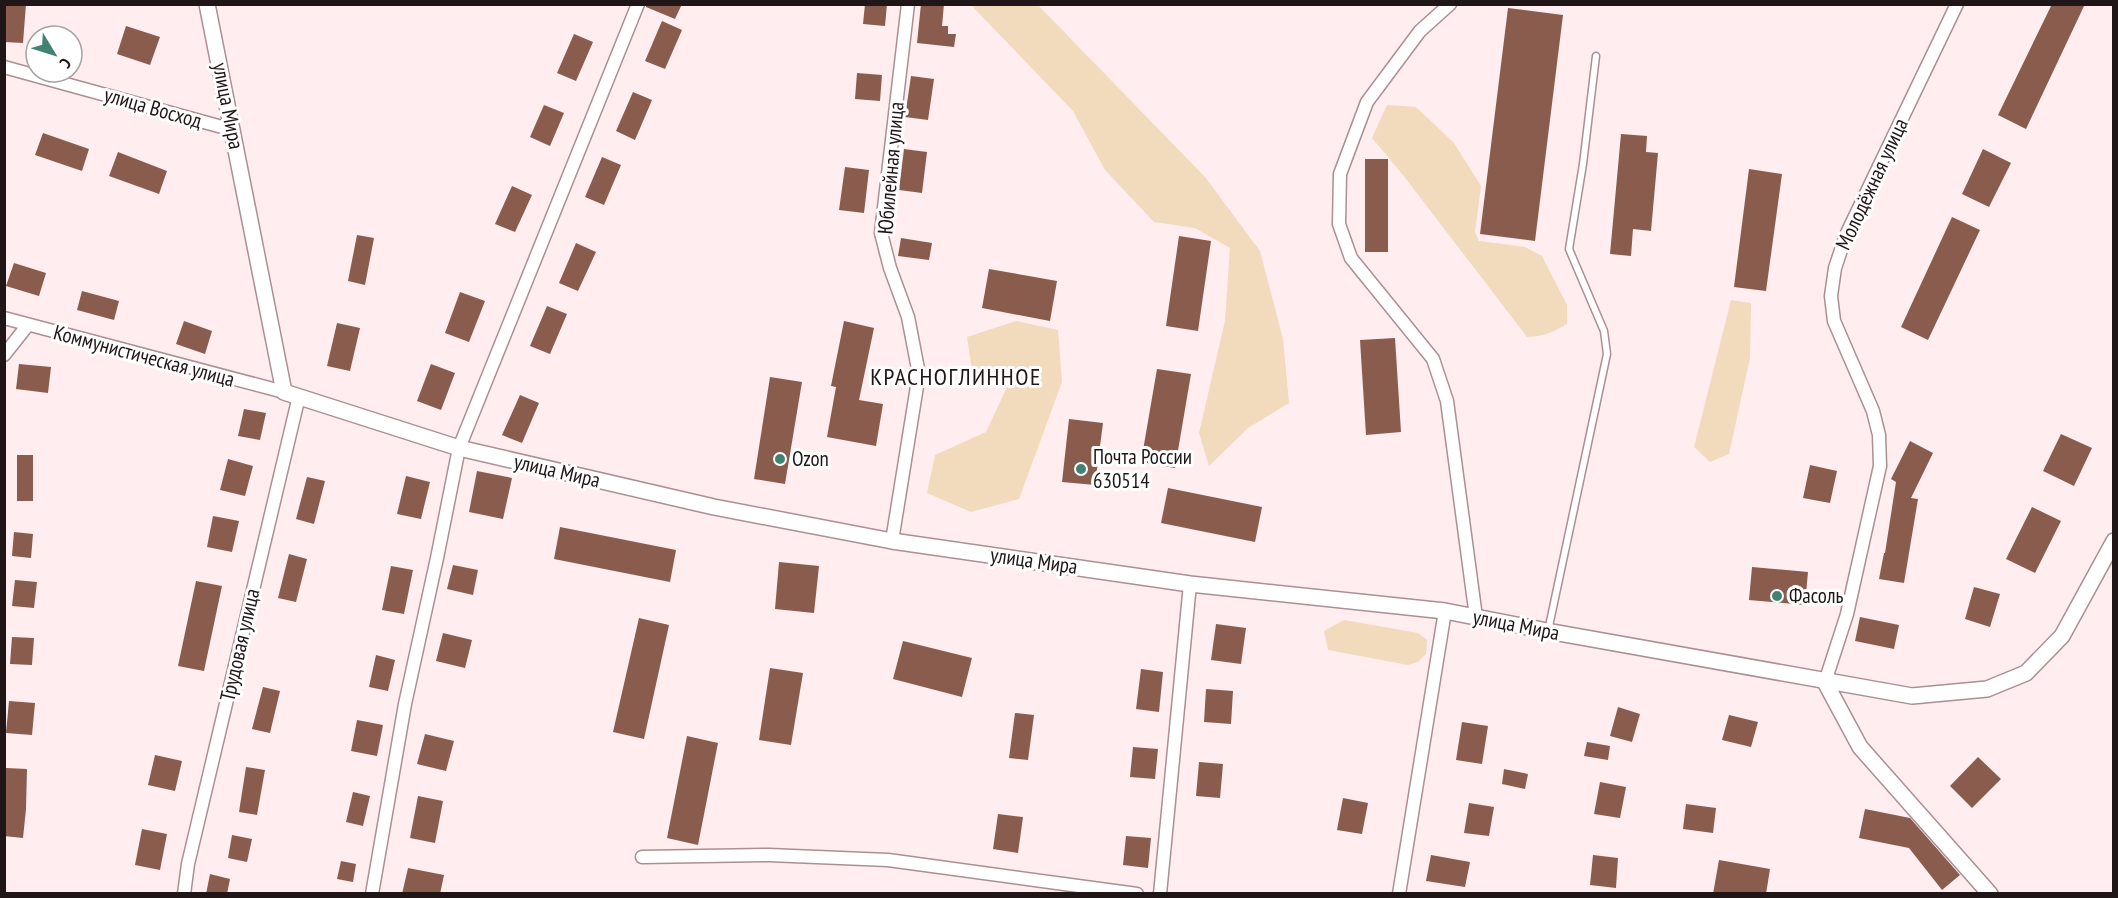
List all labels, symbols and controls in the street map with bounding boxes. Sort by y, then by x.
north arrow [24,24,84,84]
text: С [55,54,76,73]
street label: улица Мира [207,60,250,152]
street label: улица Восход [101,81,205,134]
street label: Юбилейная улица [871,101,910,235]
street label: Молодёжная улица [1829,114,1914,254]
street label: Коммунистическая улица [51,318,238,393]
district label: КРАСНОГЛИННОЕ [870,361,1042,392]
place label: Почта России 630514 [1093,443,1192,494]
place label: Ozon [792,445,829,472]
street label: улица Мира [511,447,603,494]
marker: Ozon [773,452,787,466]
marker: Почта России 630514 [1074,462,1088,476]
street label: улица Мира [989,541,1079,580]
place label: Фасоль [1789,582,1843,609]
street label: Трудовая улица [213,586,266,704]
marker: Фасоль [1770,589,1784,603]
street label: улица Мира [1470,603,1562,646]

